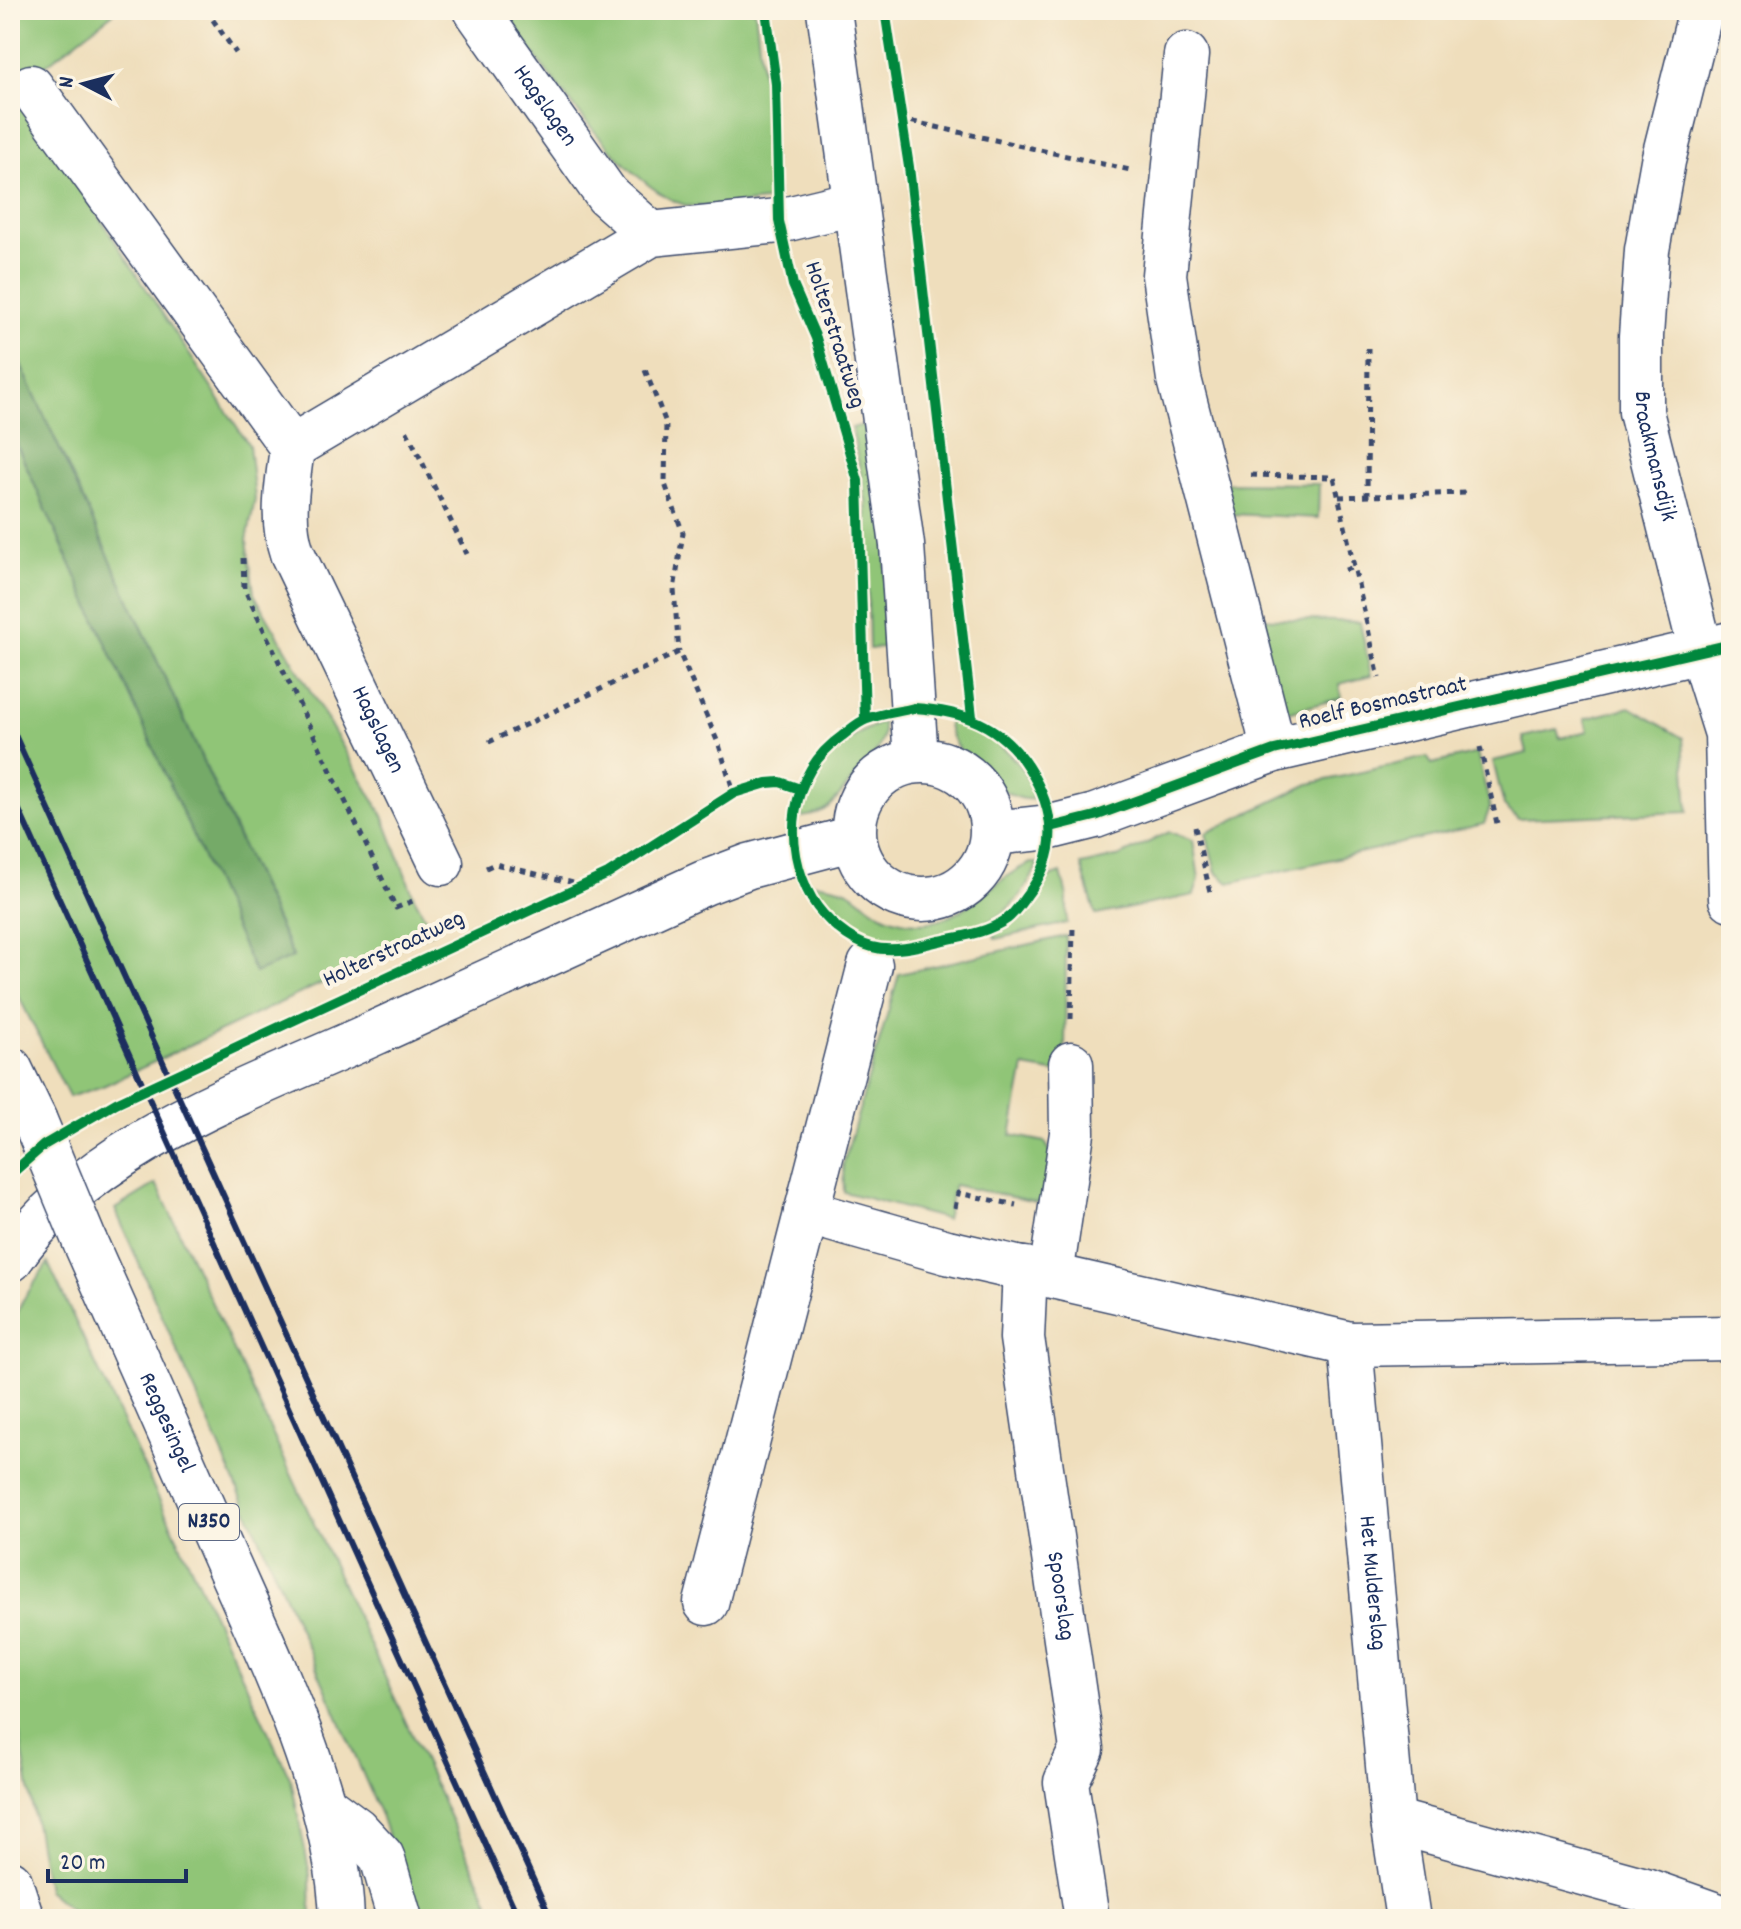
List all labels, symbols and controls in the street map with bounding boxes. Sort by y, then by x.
north arrow [44,44,124,124]
street label: Hagslagen [503,58,585,154]
text: N [52,75,84,89]
street label: Holterstraatweg [794,257,874,413]
street label: Braakmansdijk [1624,391,1685,525]
street label: Roelf Bosmastraat [1296,668,1471,740]
street label: Hagslagen [342,681,413,779]
street label: Holterstraatweg [318,902,470,998]
street label: Reggesingel [128,1367,203,1479]
road number: N350 [179,1504,239,1540]
street label: Het Mulderslag [1349,1514,1395,1652]
street label: Spoorslag [1036,1549,1083,1643]
scale bar [48,1833,186,1883]
text: 20 m [60,1847,106,1881]

